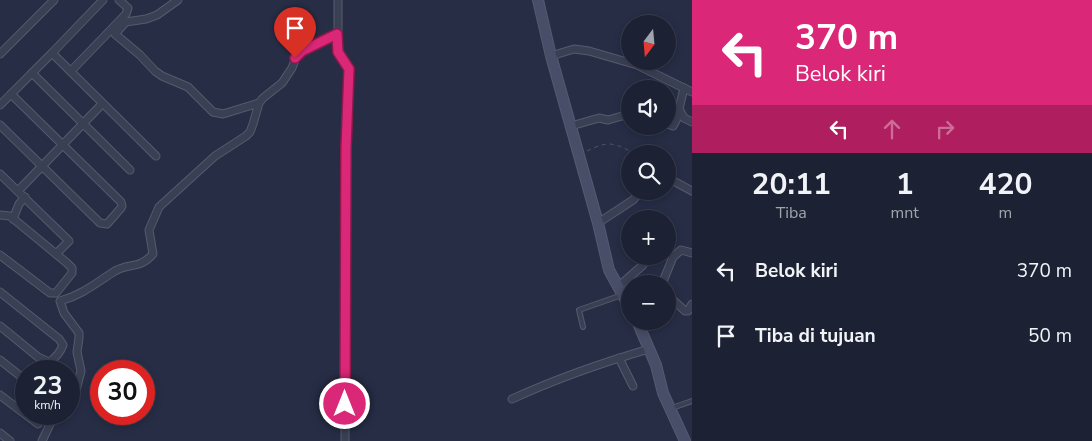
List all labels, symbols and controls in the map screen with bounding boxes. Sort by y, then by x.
pin [274,7,316,58]
icon: arrive [281,14,309,42]
text: 370 m [795,14,898,61]
north arrow [621,15,676,70]
map controls [621,15,676,330]
icon: left [712,20,777,85]
text: Belok kiri [795,59,886,89]
button: sound [621,80,676,135]
icon: left [825,115,853,143]
icon: ahead [878,115,906,143]
icon: right [931,115,959,143]
button: search [621,145,676,200]
text: 20:11 [752,164,831,205]
text: 1 [896,164,914,205]
text: 420 [978,164,1032,205]
text: Tiba [776,202,807,224]
text: mnt [891,202,919,224]
text: m [999,202,1012,224]
button: + [621,210,676,265]
icon: left [712,257,740,285]
text: Belok kiri [755,258,838,284]
text: 370 m [1017,258,1072,284]
button: − [621,275,676,330]
icon: arrive [712,322,740,350]
text: Tiba di tujuan [755,323,876,349]
text: 50 m [1028,323,1072,349]
speed limit sign: 30 [90,360,155,425]
text: 23 [32,369,63,403]
position arrow [318,377,370,429]
text: km/h [34,397,61,413]

